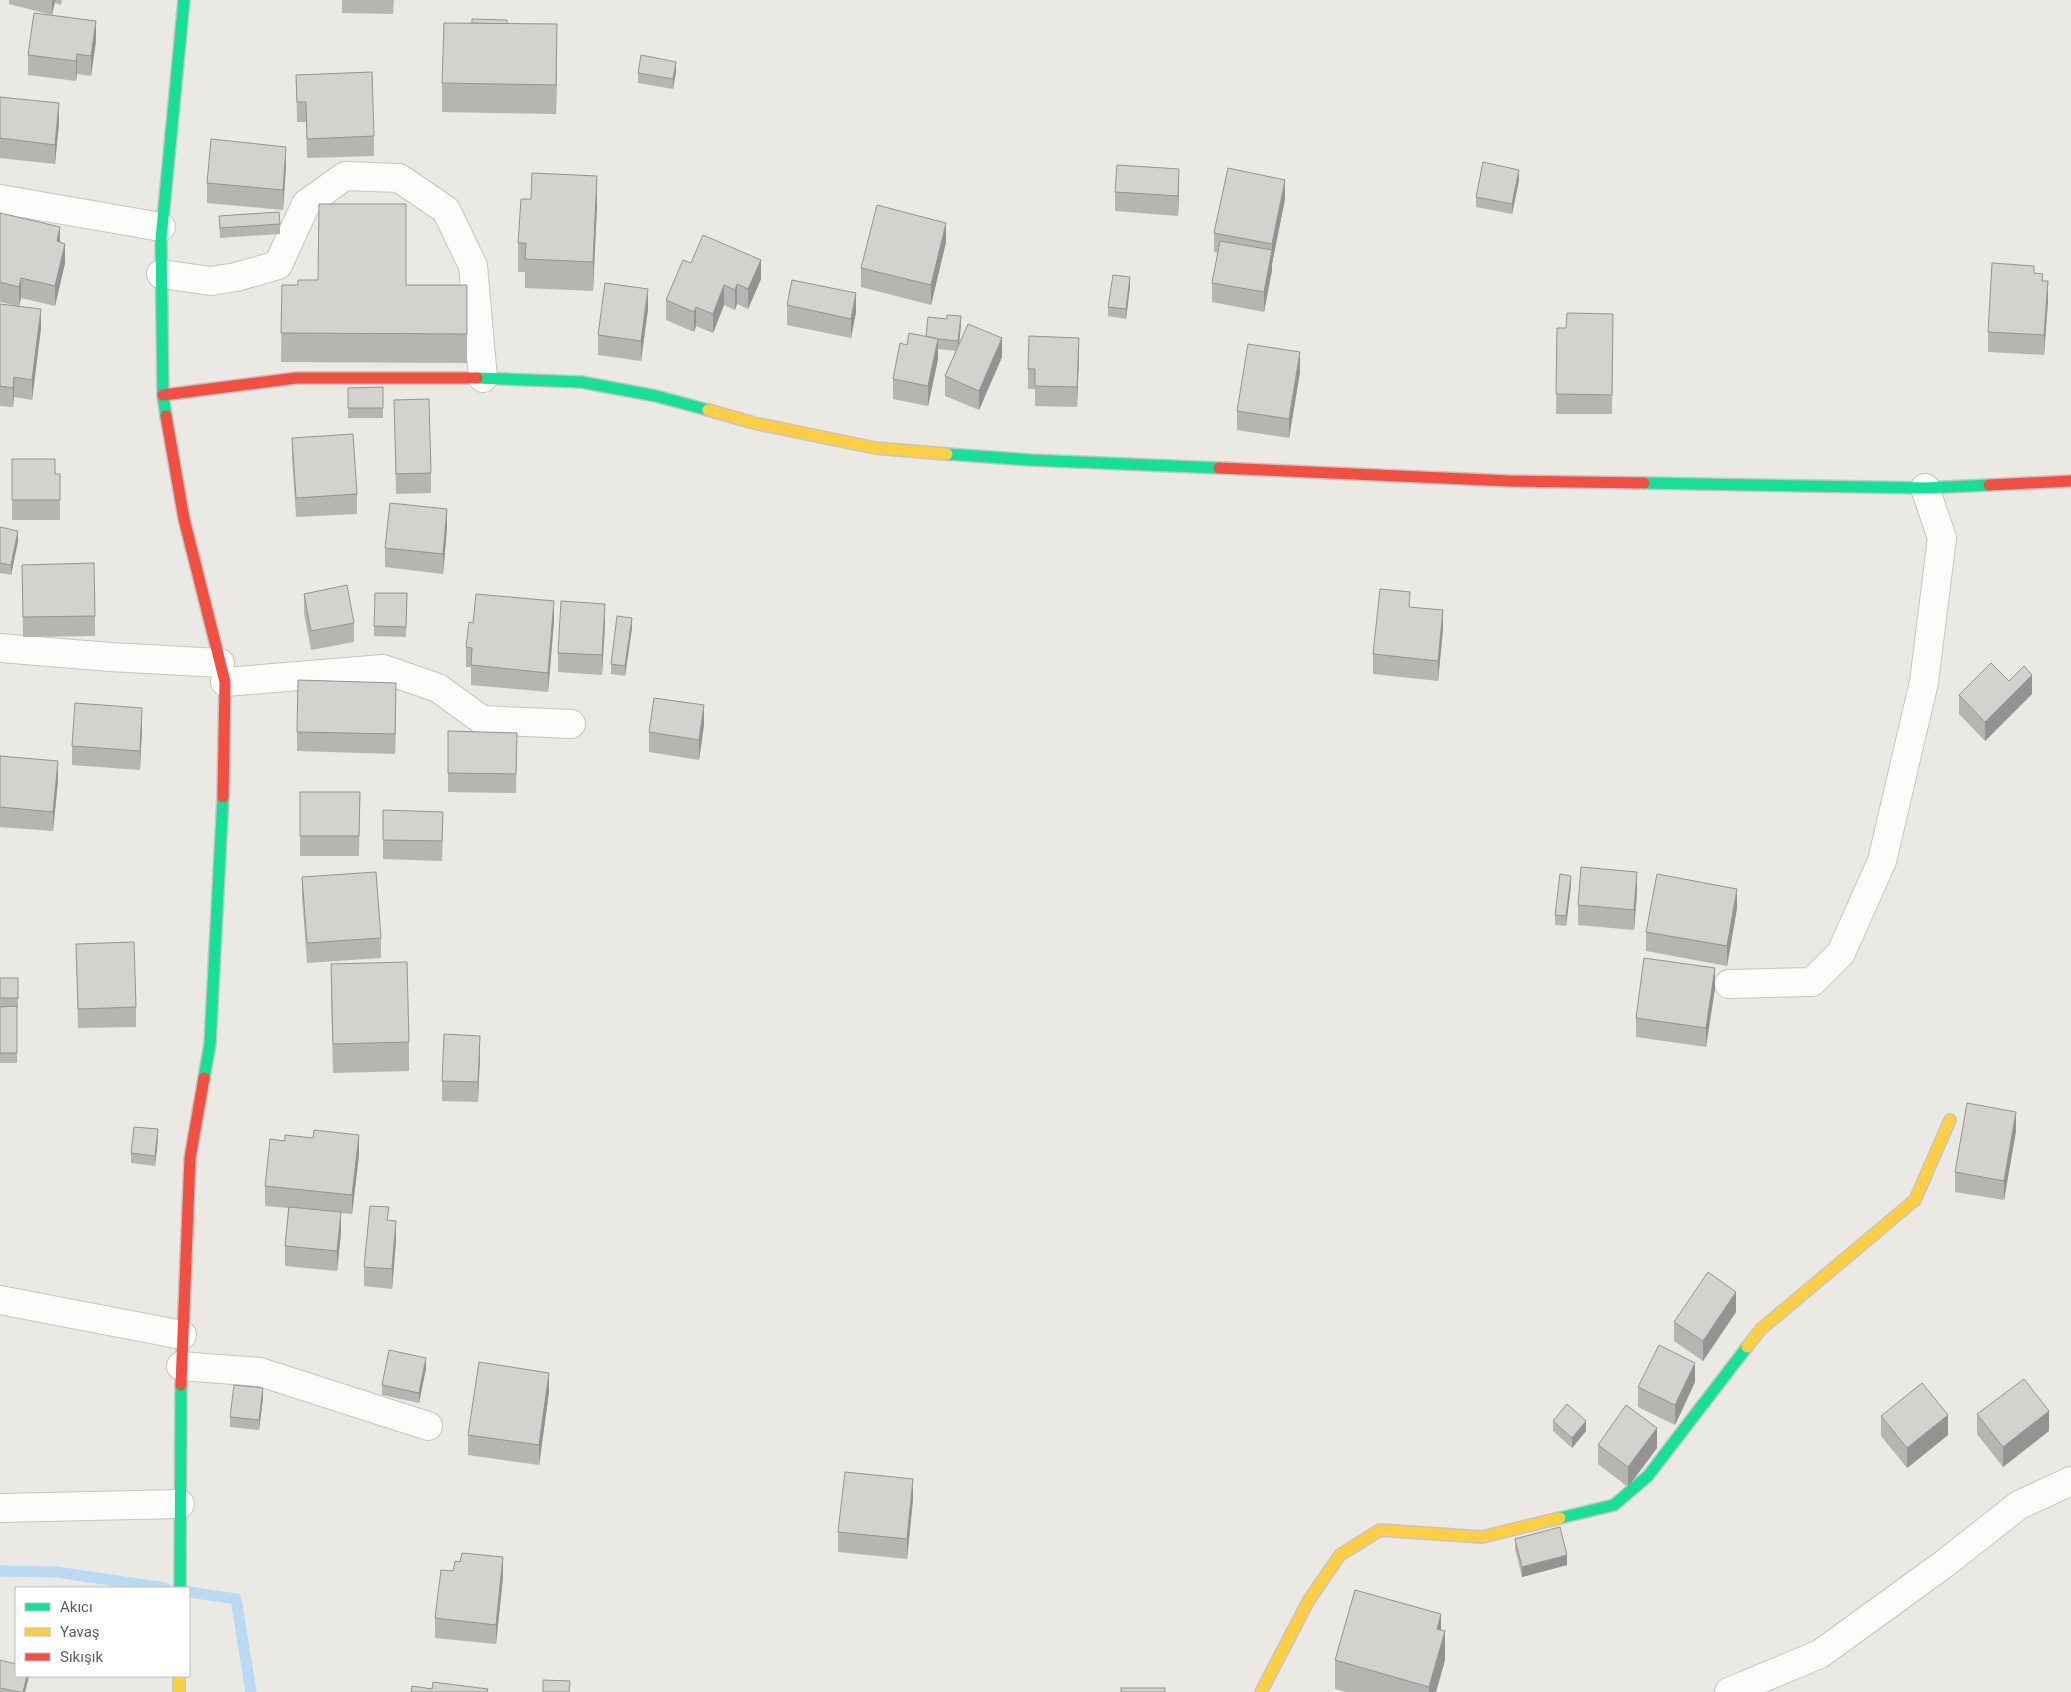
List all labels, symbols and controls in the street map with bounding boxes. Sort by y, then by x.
legend [15,1587,190,1677]
text: Akıcı [60,1598,93,1616]
text: Yavaş [60,1623,100,1641]
text: Sıkışık [60,1648,103,1666]

